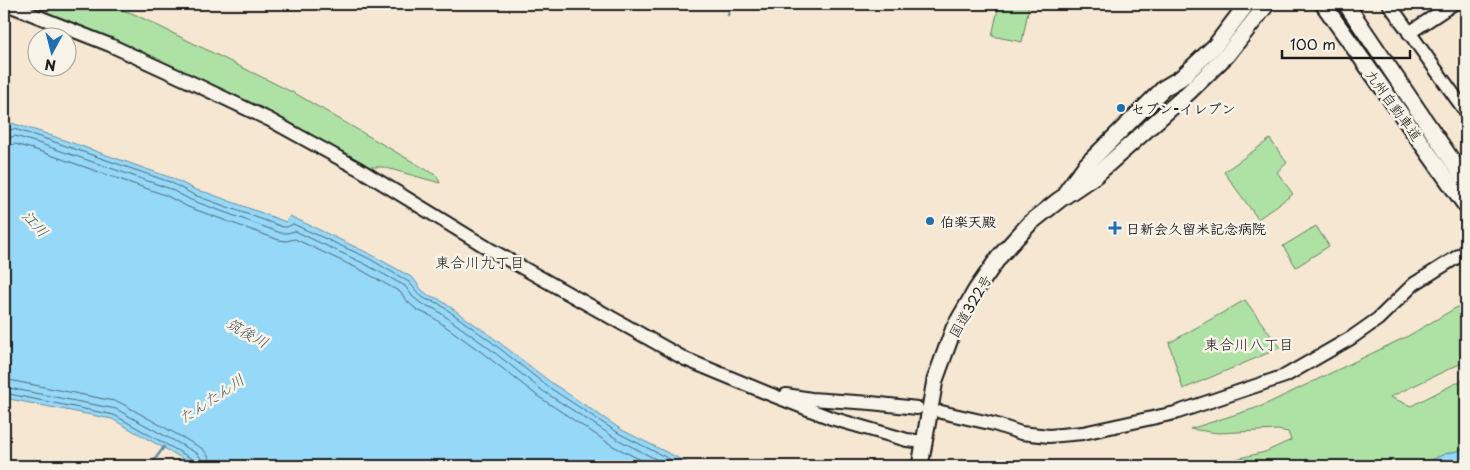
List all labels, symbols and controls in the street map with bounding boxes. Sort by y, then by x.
north arrow [28,28,78,78]
scale bar [1282,28,1410,60]
text: 100 m [1290,32,1336,55]
text: N [44,54,57,76]
street label: 九州自動車道 [1361,65,1427,145]
place label: セブン-イレブン [1131,98,1236,119]
marker: セブン-イレブン [1115,102,1127,114]
water label: 江川 [17,204,55,242]
place label: 伯楽天殿 [940,211,996,232]
marker: 伯楽天殿 [924,215,936,227]
place label: 日新会久留米記念病院 [1126,218,1266,239]
marker: 日新会久留米記念病院 [1108,221,1122,235]
district label: 東合川九丁目 [435,250,525,273]
street label: 国道322号 [943,271,997,341]
water label: 筑後川 [223,311,273,353]
district label: 東合川八丁目 [1204,332,1294,355]
water label: たんたん川 [173,367,249,429]

